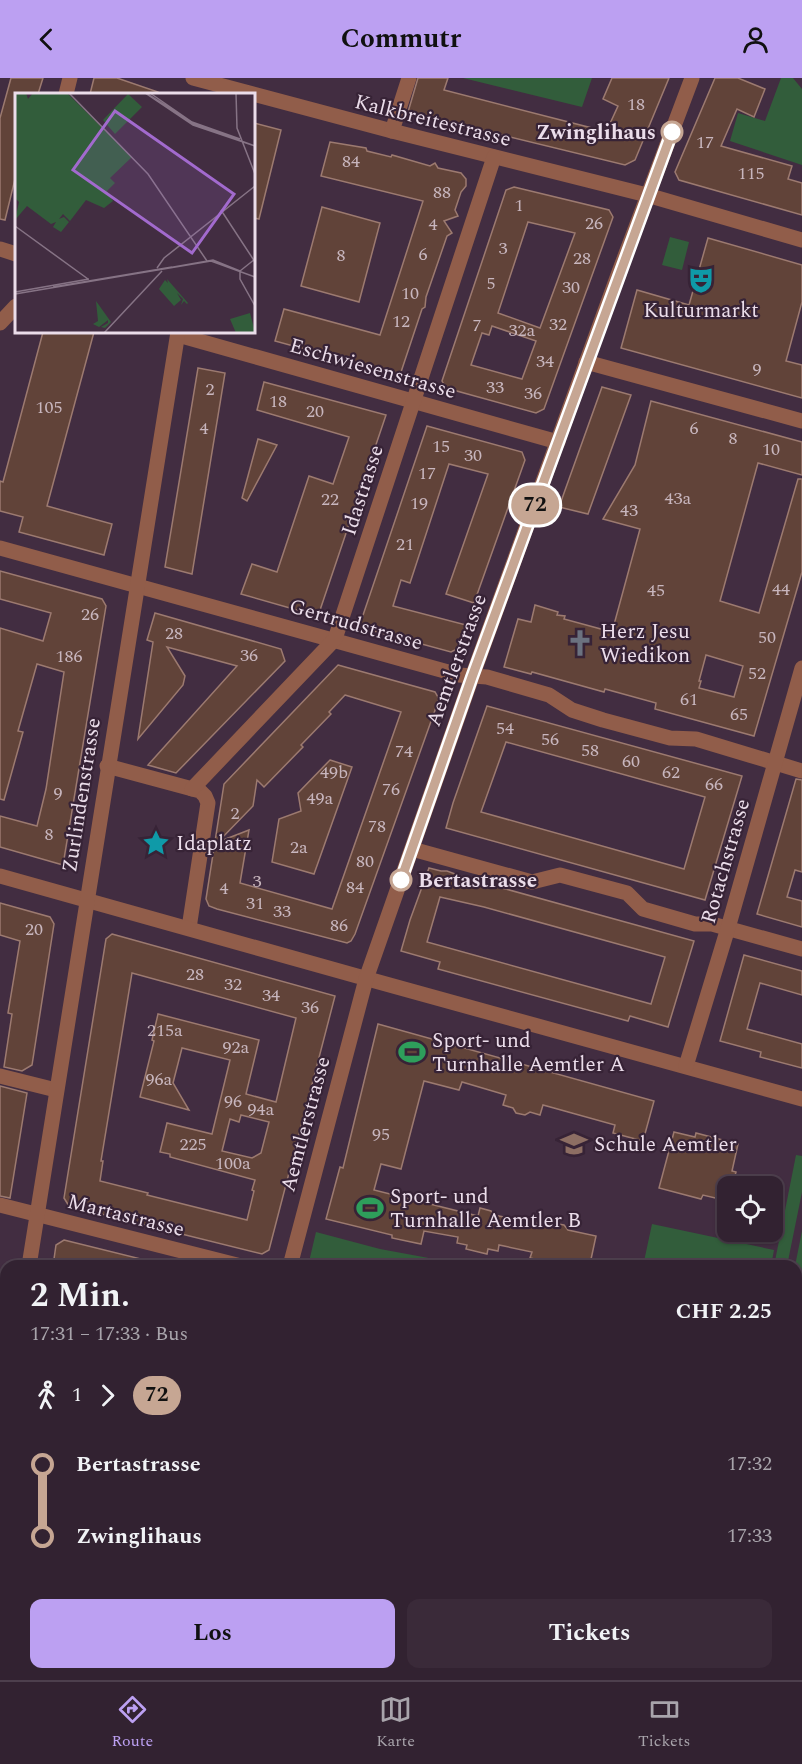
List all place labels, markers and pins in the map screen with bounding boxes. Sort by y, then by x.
place label: Zwinglihaus [536,117,656,149]
marker: Zwinglihaus [661,121,683,143]
theatre icon: Kulturmarkt [686,265,716,295]
place label: Kulturmarkt [643,295,759,327]
place label: Herz Jesu Wiedikon [600,616,690,672]
church icon: Herz Jesu Wiedikon [565,628,595,658]
place icon: Idaplatz [141,828,171,858]
place label: Idaplatz [176,828,252,860]
place label: Bertastrasse [418,865,537,897]
marker: Bertastrasse [390,869,412,891]
place label: Sport- und Turnhalle Aemtler A [432,1025,625,1081]
sports icon: Sport- und Turnhalle Aemtler A [397,1037,427,1067]
school or university icon: Schule Aemtler [559,1129,589,1159]
place label: Schule Aemtler [594,1129,737,1161]
place label: Sport- und Turnhalle Aemtler B [390,1181,581,1237]
sports icon: Sport- und Turnhalle Aemtler B [355,1193,385,1223]

